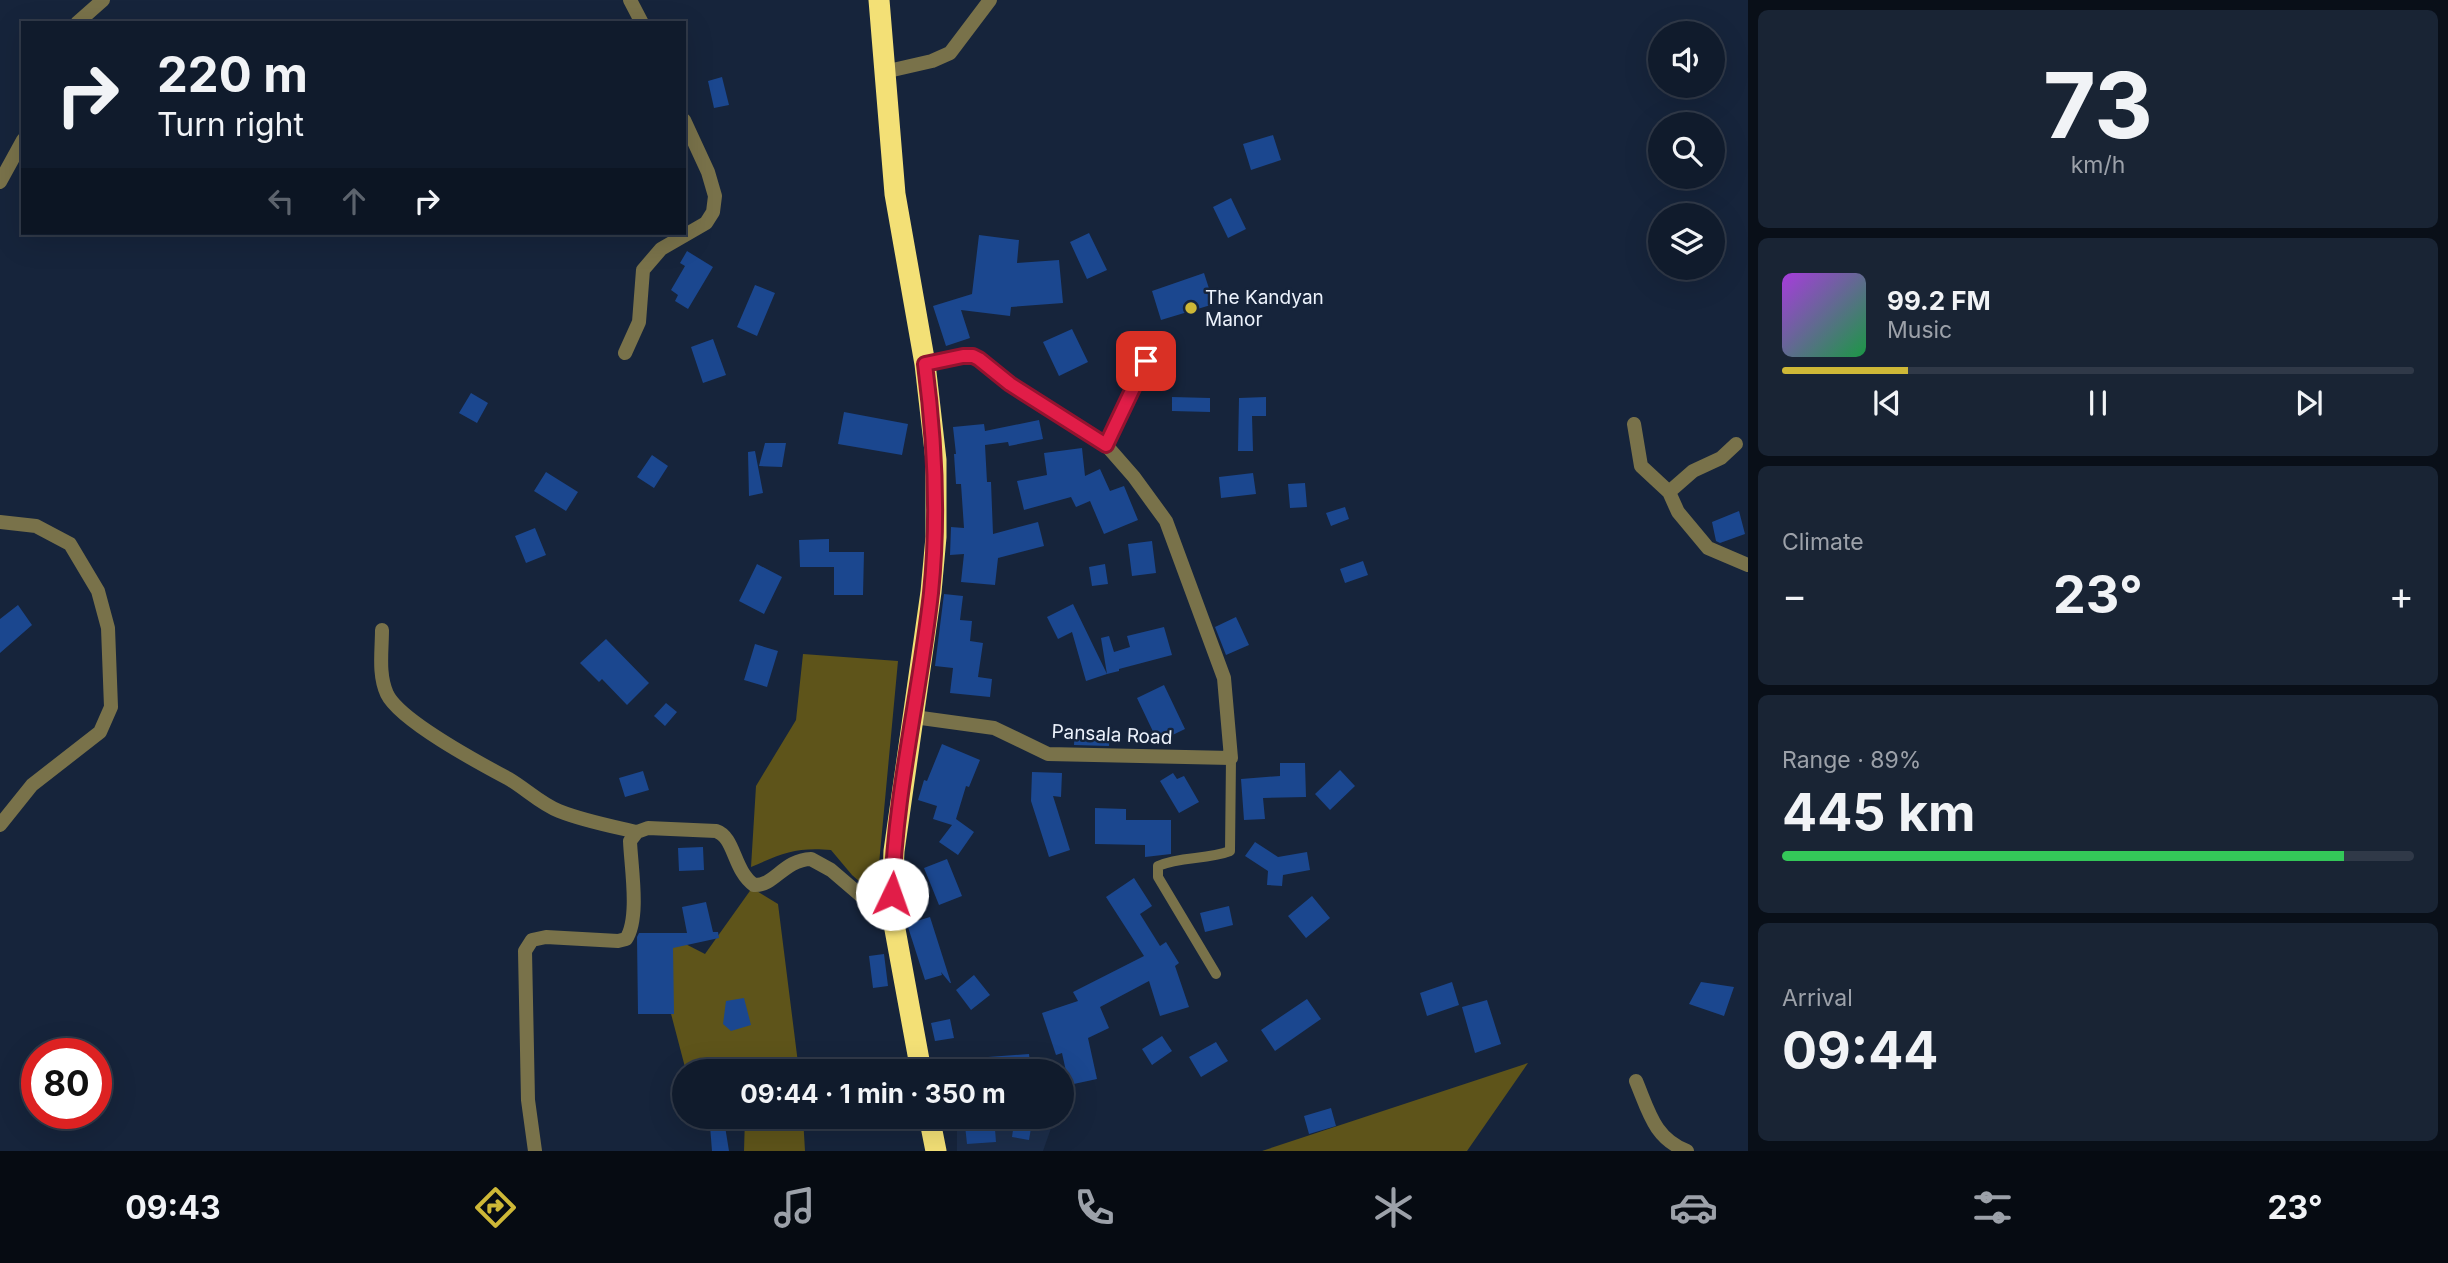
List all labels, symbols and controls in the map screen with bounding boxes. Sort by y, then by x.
map controls [1648,21,1725,280]
button: sound [1648,21,1725,98]
text: 220 m [157,45,308,104]
icon: right [42,49,133,140]
text: 73 [2043,50,2153,160]
text: Turn right [157,105,304,144]
button: search [1648,112,1725,189]
text: km/h [2071,151,2125,179]
icon: left [262,182,300,220]
icon: ahead [335,182,373,220]
icon: right [408,182,446,220]
button: layers [1648,203,1725,280]
text: 99.2 FM [1887,285,1991,316]
place label: The Kandyan Manor [1205,286,1324,331]
marker: The Kandyan Manor [1183,300,1199,316]
text: Music [1887,316,1952,344]
pin [1116,331,1176,391]
icon: arrive [1127,342,1165,380]
icon: previous [1868,384,1906,422]
icon: pause [2079,384,2117,422]
icon: next [2290,384,2328,422]
text: Climate [1782,528,1864,556]
text: 23° [2053,563,2143,626]
text: − [1782,572,1807,618]
text: + [2389,572,2414,618]
street label: Pansala Road [1051,720,1173,749]
text: Range · 89% [1782,746,1921,774]
text: 445 km [1782,781,1976,844]
position arrow [855,857,929,931]
text: Arrival [1782,984,1853,1012]
text: 09:44 [1782,1019,1939,1082]
speed limit sign: 80 [21,1038,112,1129]
text: 09:44 · 1 min · 350 m [740,1078,1006,1109]
icon: directions [471,1183,520,1232]
icon: music [770,1183,819,1232]
icon: phone [1070,1183,1119,1232]
icon: climate [1369,1183,1418,1232]
icon: car [1669,1183,1718,1232]
icon: filters [1968,1183,2017,1232]
text: 09:43 [125,1188,221,1227]
text: 23° [2267,1188,2323,1227]

